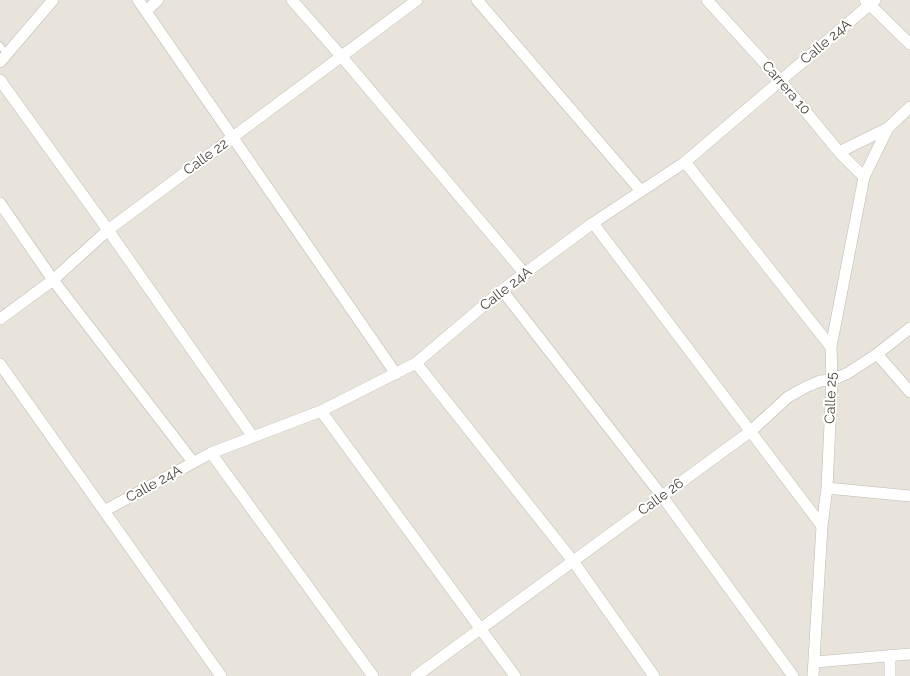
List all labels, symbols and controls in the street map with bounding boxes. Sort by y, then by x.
street label: Calle 24A [797,16,855,68]
street label: Carrera 10 [758,58,814,118]
street label: Calle 22 [180,135,232,179]
street label: Calle 24A [477,264,535,314]
street label: Calle 25 [822,372,840,424]
street label: Calle 24A [123,462,185,506]
street label: Calle 26 [635,475,687,519]

